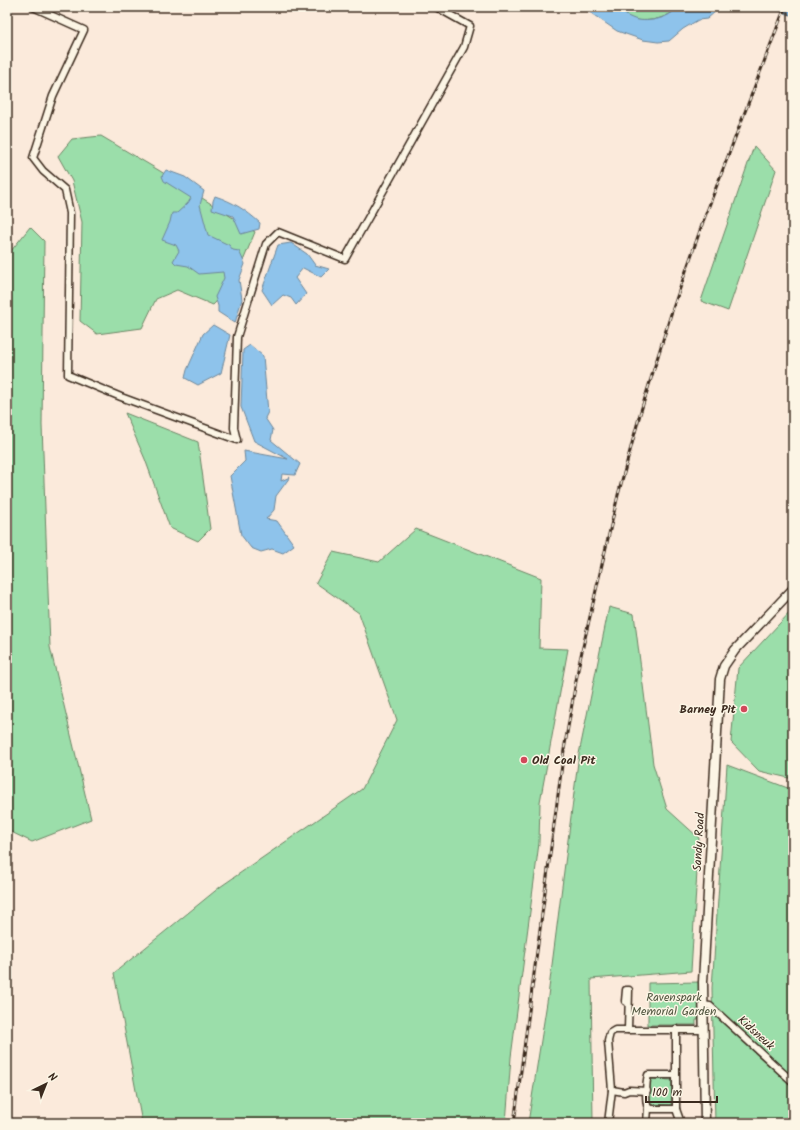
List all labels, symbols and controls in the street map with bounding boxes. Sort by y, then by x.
place label: Barney Pit [680,700,737,719]
marker: Barney Pit [739,704,749,714]
place label: Old Coal Pit [532,751,596,770]
marker: Old Coal Pit [519,755,529,765]
street label: Sandy Road [688,811,710,872]
park label: Ravenspark Memorial Garden [632,988,716,1021]
street label: Kidsneuk [733,1011,779,1055]
north arrow [26,1064,66,1104]
text: N [43,1068,61,1086]
scale bar [646,1078,717,1104]
text: 100 m [652,1083,683,1102]

